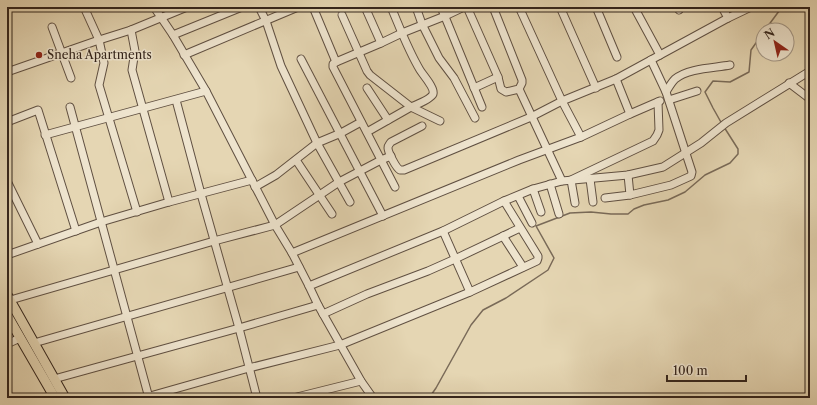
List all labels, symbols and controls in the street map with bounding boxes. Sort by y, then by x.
north arrow [755,22,795,62]
text: N [762,25,778,42]
place label: Sneha Apartments [47,47,152,62]
marker: Sneha Apartments [34,50,44,60]
scale bar [667,357,746,383]
text: 100 m [673,363,708,378]

